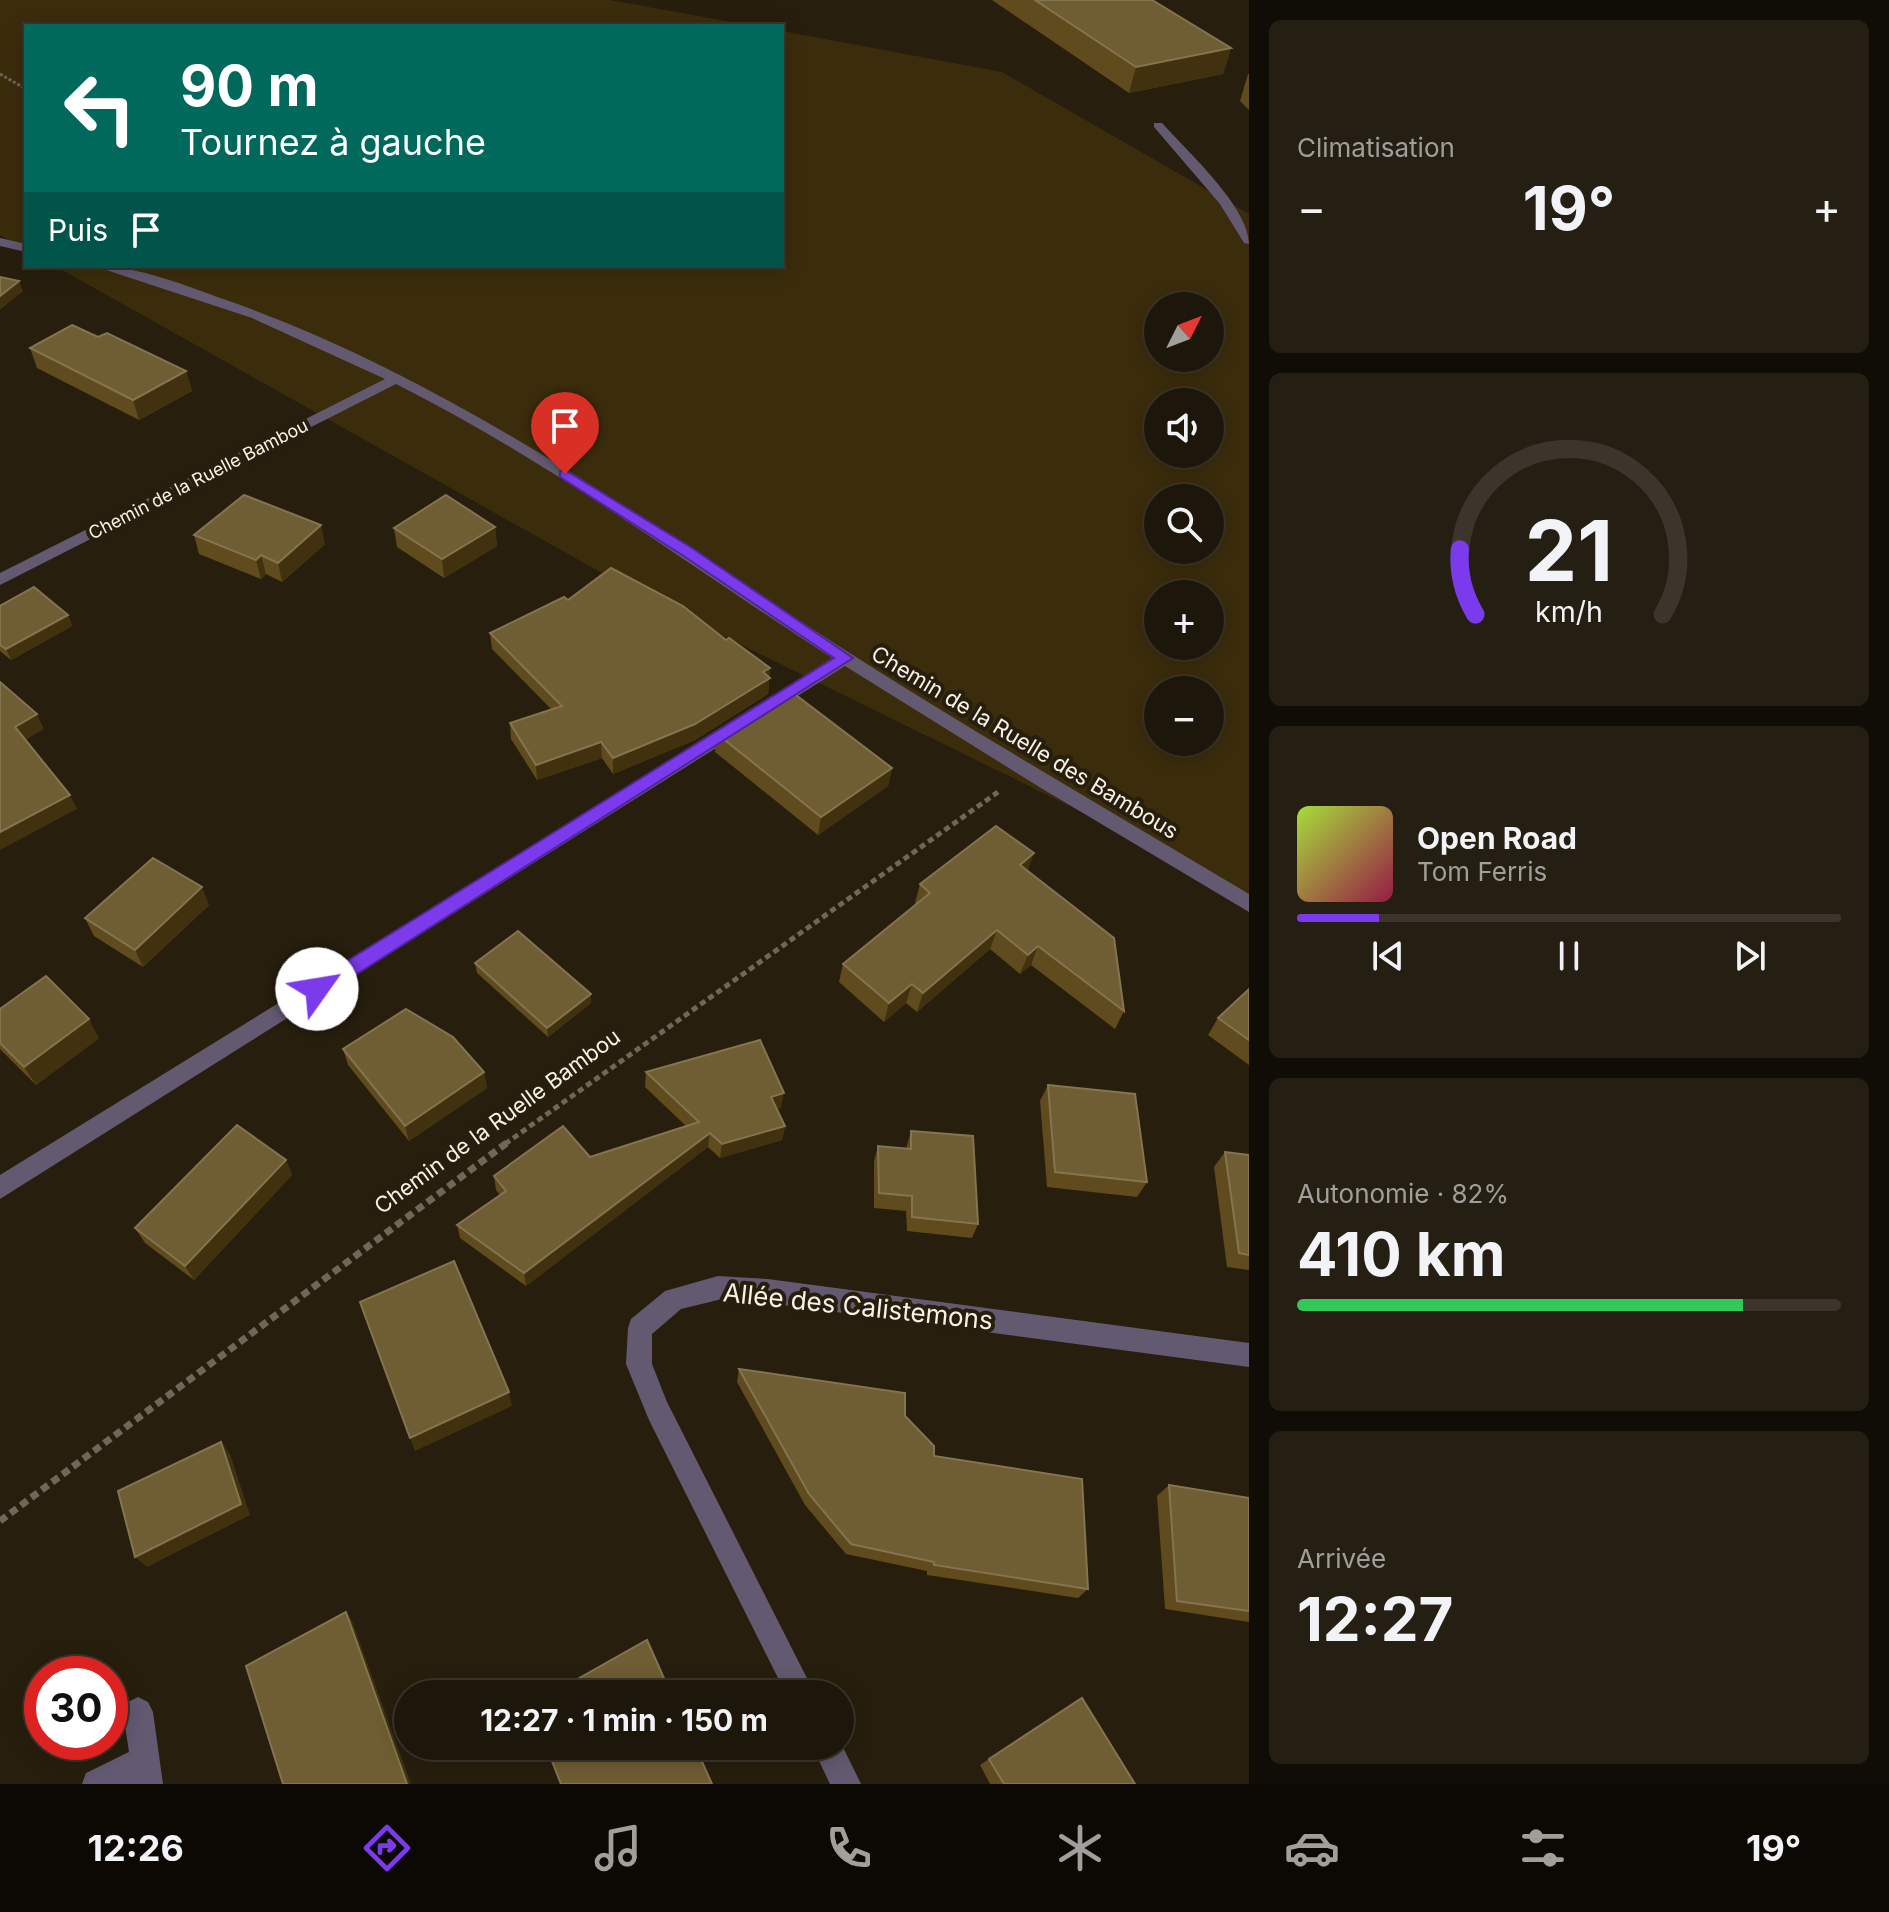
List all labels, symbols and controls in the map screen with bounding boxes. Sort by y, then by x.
text: 90 m [180,52,319,120]
icon: left [48,56,152,160]
text: Tournez à gauche [180,120,486,164]
text: Climatisation [1297,132,1455,163]
text: 19° [1523,172,1615,244]
text: − [1297,181,1326,235]
text: + [1812,181,1841,235]
icon: arrive [124,208,168,252]
text: Puis [48,212,108,248]
north arrow [1144,292,1224,372]
map controls [1144,292,1224,756]
button: sound [1144,388,1224,468]
pin [531,392,599,474]
icon: arrive [543,404,587,448]
street label: Chemin de la Ruelle Bambou [85,414,311,544]
button: search [1144,484,1224,564]
text: 21 [1525,500,1613,601]
button: + [1144,580,1224,660]
text: km/h [1535,594,1603,629]
street label: Chemin de la Ruelle des Bambous [867,640,1183,844]
button: − [1144,676,1224,756]
text: Open Road [1417,820,1577,856]
text: Tom Ferris [1417,856,1547,887]
icon: previous [1366,934,1410,978]
icon: pause [1547,934,1591,978]
icon: next [1728,934,1772,978]
position arrow [275,947,359,1031]
street label: Chemin de la Ruelle Bambou [369,1023,625,1219]
text: Autonomie · 82% [1297,1178,1509,1209]
text: 410 km [1297,1218,1505,1290]
street label: Allée des Calistemons [722,1276,994,1336]
text: Arrivée [1297,1543,1386,1574]
text: 12:27 [1297,1583,1453,1655]
speed limit sign: 30 [24,1656,128,1760]
text: 12:27 · 1 min · 150 m [480,1702,768,1738]
icon: directions [359,1820,415,1876]
icon: music [590,1820,646,1876]
icon: phone [821,1820,877,1876]
icon: climate [1052,1820,1108,1876]
icon: car [1284,1820,1340,1876]
icon: filters [1515,1820,1571,1876]
text: 12:26 [88,1826,184,1870]
text: 19° [1746,1826,1801,1870]

